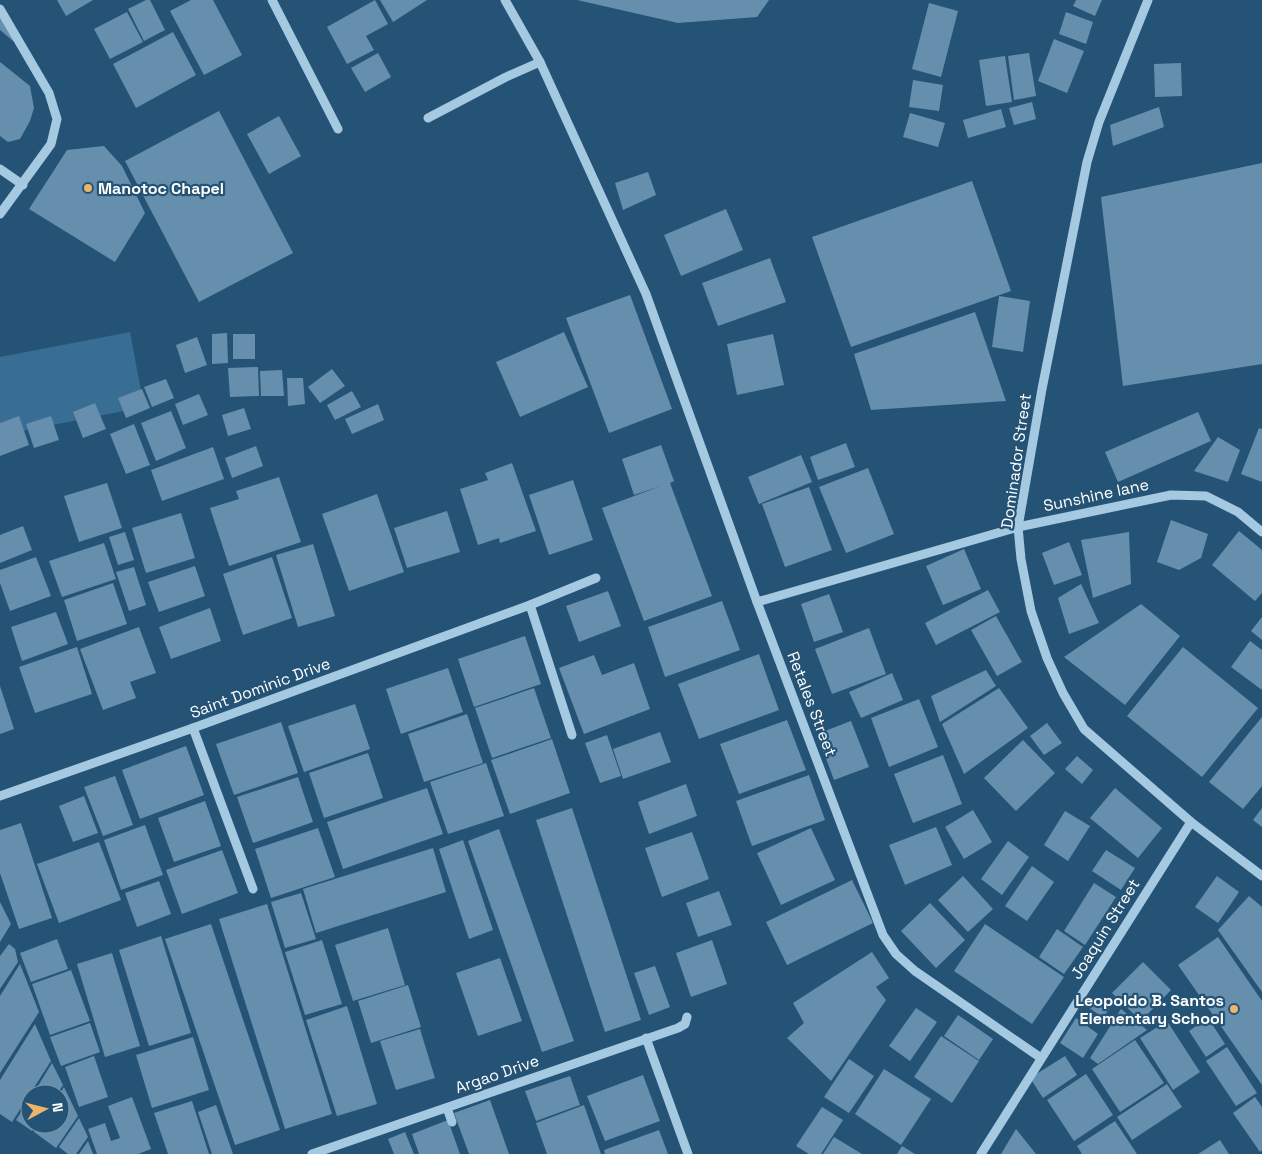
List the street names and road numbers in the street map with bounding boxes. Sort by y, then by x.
street label: Dominador Street [996,392,1036,530]
street label: Sunshine lane [1041,474,1151,516]
street label: Retales Street [782,649,842,759]
street label: Saint Dominic Drive [187,653,333,723]
street label: Joaquin Street [1066,875,1144,983]
street label: Argao Drive [452,1050,542,1098]

